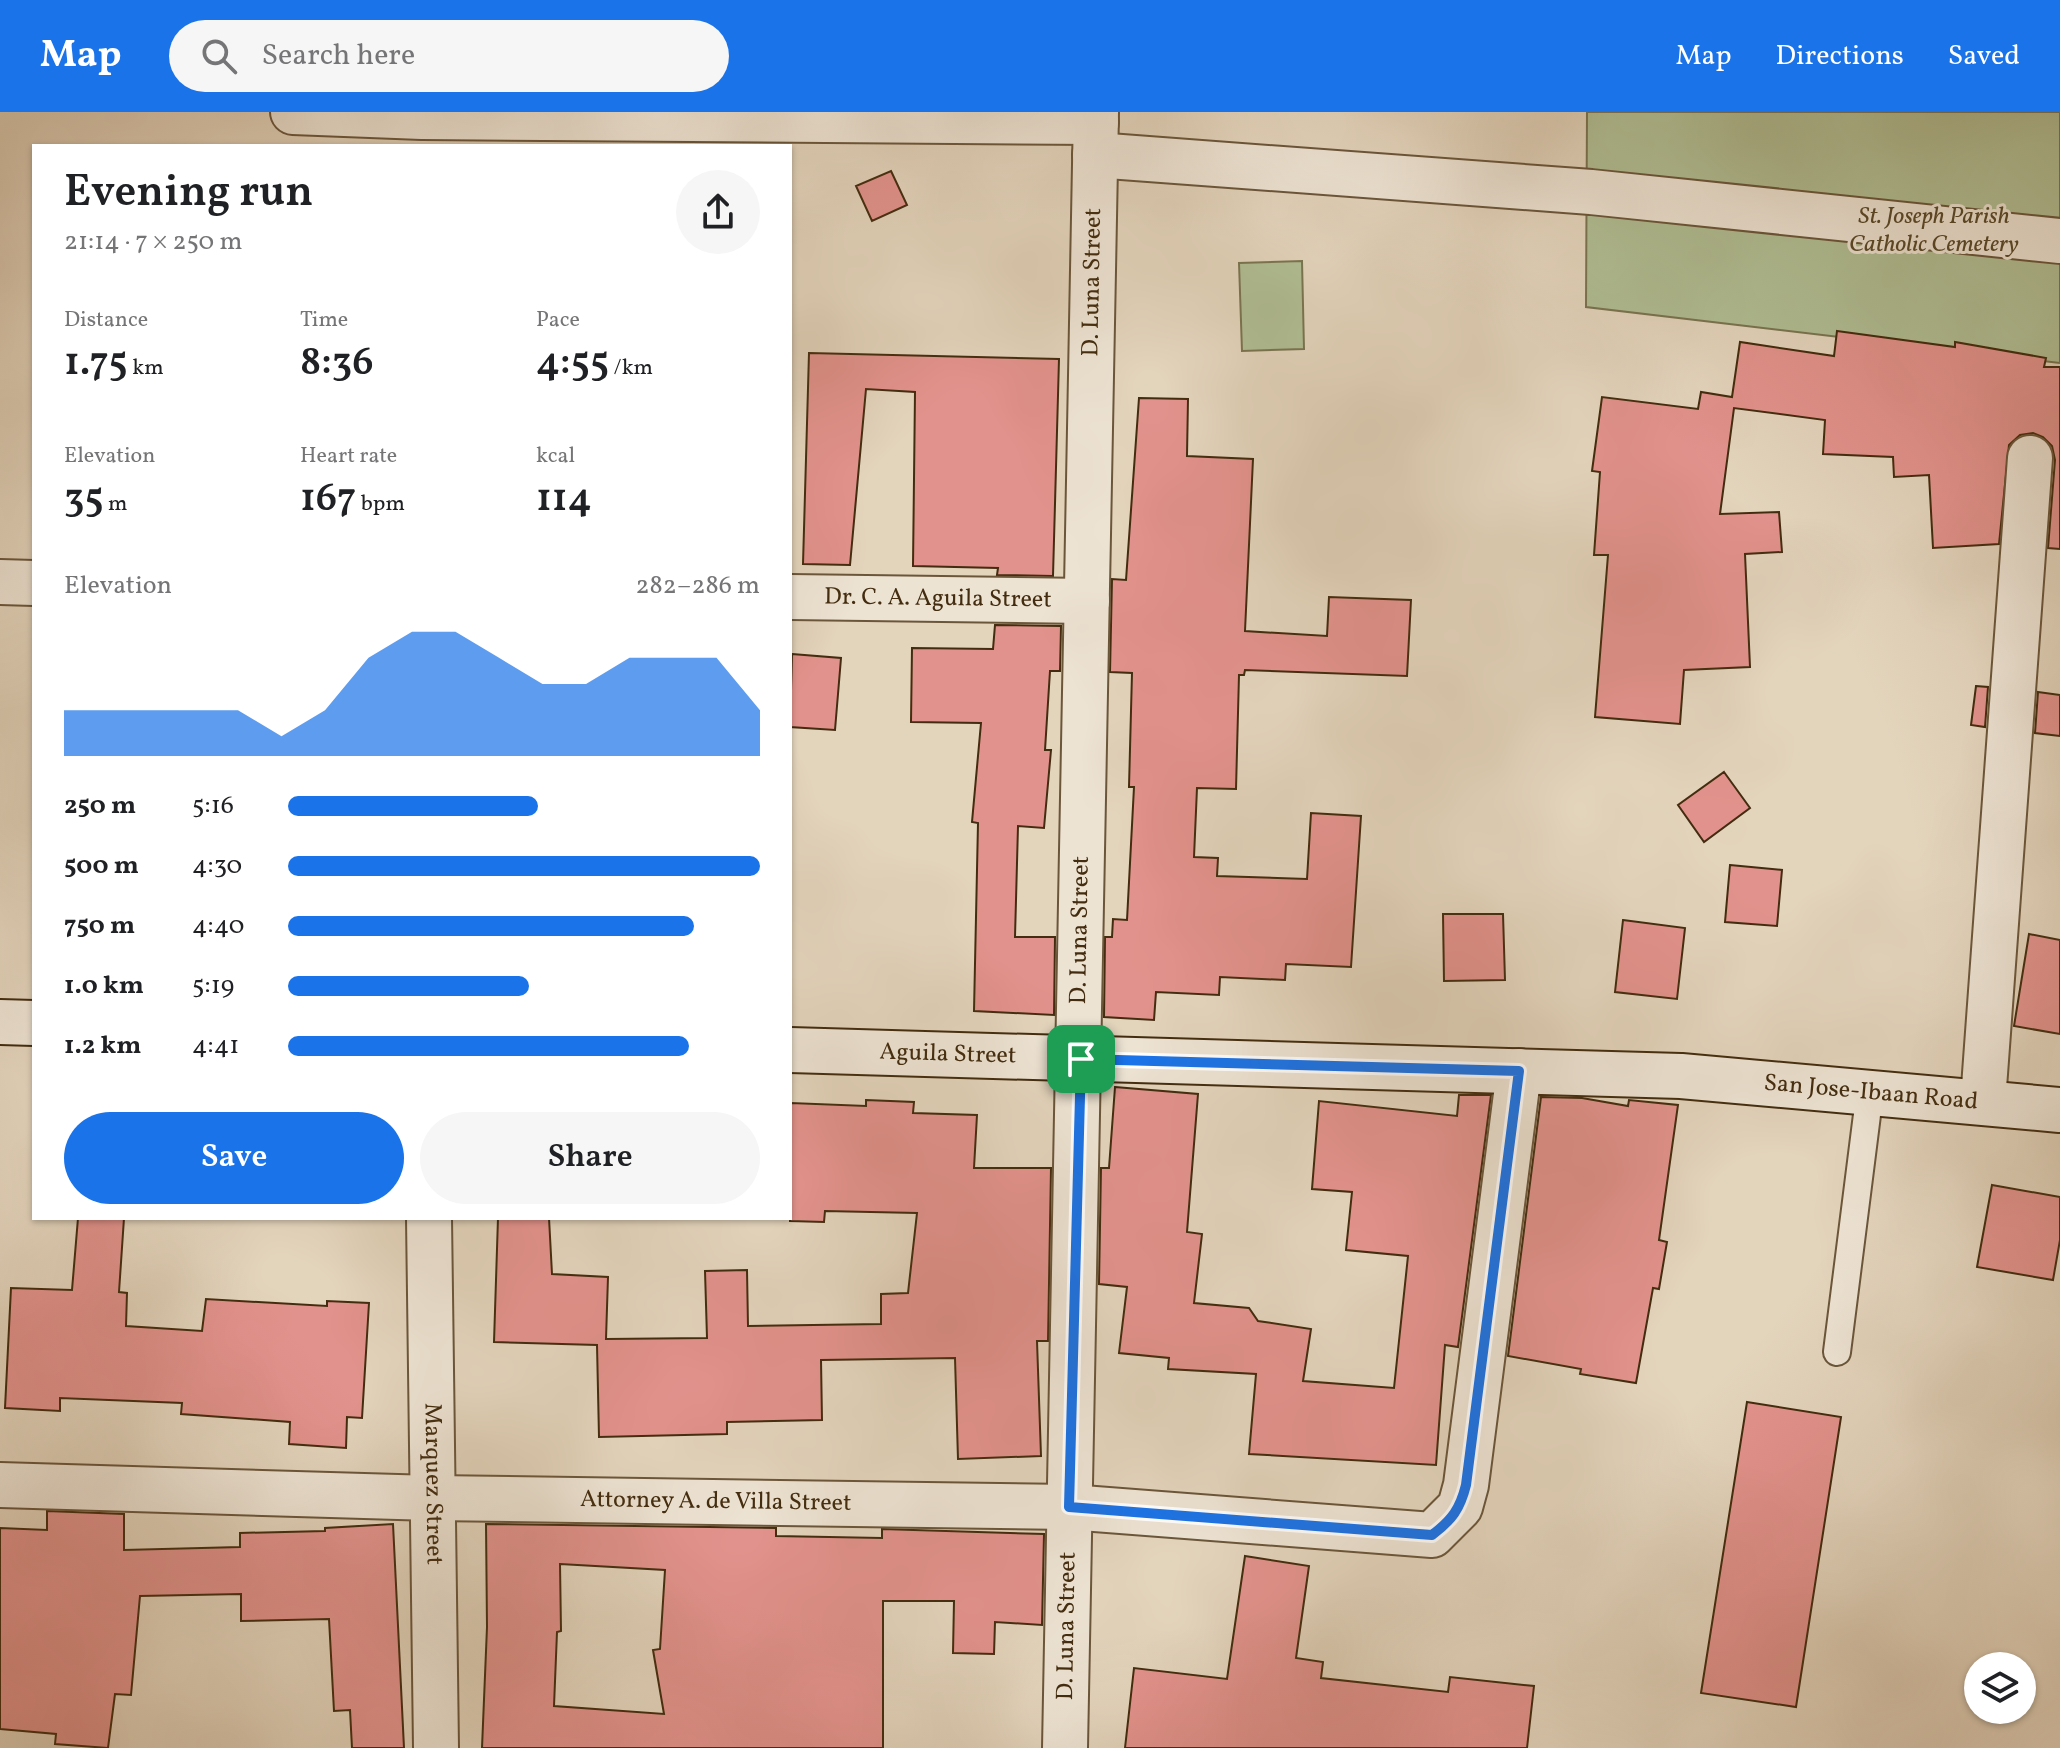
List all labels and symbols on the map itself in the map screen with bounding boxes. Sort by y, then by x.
park label: St. Joseph Parish Catholic Cemetery [1849,200,2019,262]
street label: D. Luna Street [1074,208,1111,357]
street label: Dr. C. A. Aguila Street [824,580,1052,618]
street label: D. Luna Street [1062,856,1099,1005]
pin [1047,1025,1115,1093]
street label: Aguila Street [879,1036,1017,1074]
street label: San Jose-Ibaan Road [1762,1066,1979,1120]
street label: Marquez Street [414,1403,451,1565]
street label: Attorney A. de Villa Street [580,1483,852,1521]
street label: D. Luna Street [1049,1551,1086,1701]

